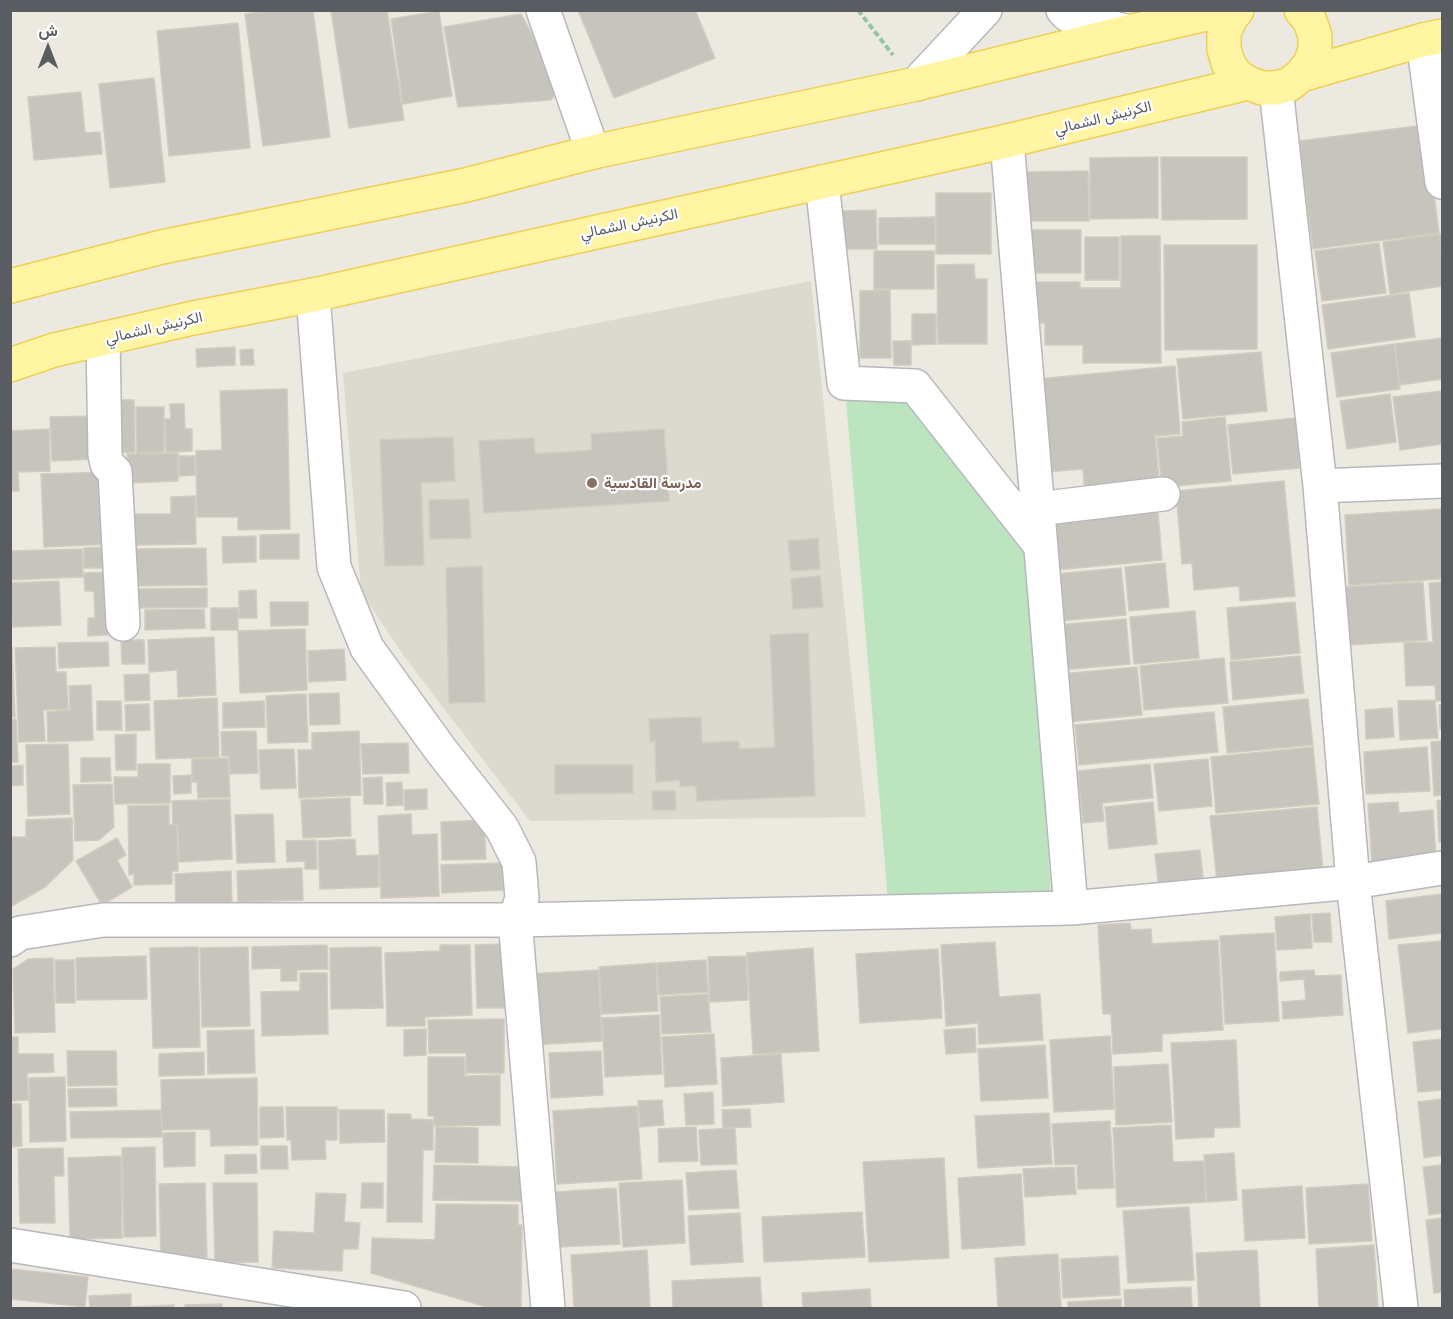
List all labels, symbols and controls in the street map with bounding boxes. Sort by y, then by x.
north arrow [18,18,78,78]
text: ش [38,20,58,40]
street label: الكرنيش الشمالي [1053,97,1153,139]
street label: الكرنيش الشمالي [578,205,680,243]
street label: الكرنيش الشمالي [104,308,204,348]
place label: مدرسة القادسية [604,474,701,492]
marker: مدرسة القادسية [585,476,599,490]

